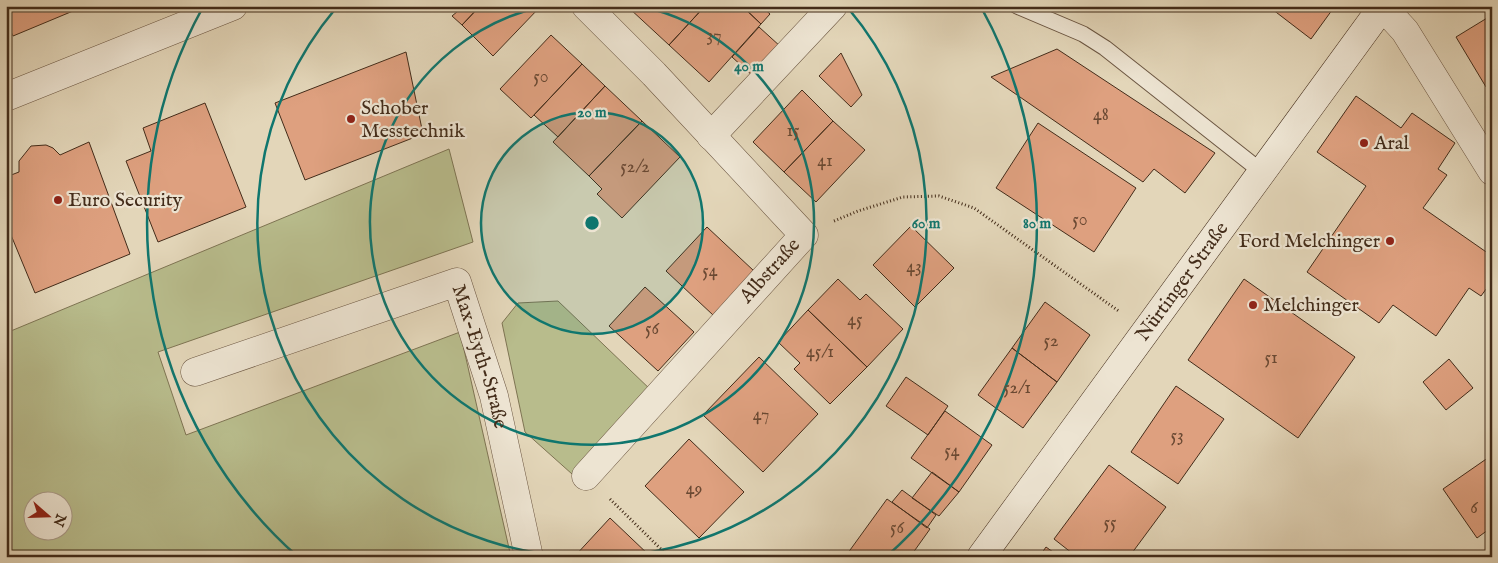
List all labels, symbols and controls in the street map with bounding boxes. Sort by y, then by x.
house number: 37 [706,25,722,48]
text: 40 m [734,57,764,76]
house number: 50 [533,66,549,89]
place label: Schober Messtechnik [361,96,465,144]
text: 20 m [577,103,607,122]
house number: 48 [1093,104,1109,127]
marker: Schober Messtechnik [345,113,357,125]
house number: 15 [786,120,800,143]
place label: Aral [1373,131,1410,156]
marker: Aral [1358,137,1370,149]
house number: 41 [817,150,833,173]
house number: 52/2 [620,156,650,179]
place label: Euro Security [68,188,183,213]
marker: Euro Security [52,194,64,206]
house number: 50 [1072,209,1088,232]
centre of rings [583,214,601,232]
text: 60 m [912,214,941,233]
text: 80 m [1023,214,1051,233]
street label: Nürtinger Straße [1130,217,1234,346]
place label: Ford Melchinger [1239,229,1381,254]
street label: Albstraße [734,233,806,309]
marker: Ford Melchinger [1384,235,1396,247]
house number: 43 [906,256,922,279]
house number: 54 [702,260,718,283]
street label: Max-Eyth-Straße [446,281,513,431]
place label: Melchinger [1263,293,1359,318]
marker: Melchinger [1247,299,1259,311]
house number: 45 [847,309,863,332]
house number: 56 [645,318,659,341]
house number: 52 [1044,330,1058,353]
house number: 45/1 [806,341,834,364]
house number: 51 [1264,347,1278,370]
house number: 52/1 [1003,377,1031,400]
house number: 47 [753,404,769,427]
house number: 53 [1170,425,1184,448]
house number: 54 [944,440,960,463]
house number: 49 [686,478,702,501]
north arrow [22,490,72,540]
house number: 6 [1470,497,1478,520]
text: N [49,510,70,529]
house number: 55 [1103,512,1117,535]
house number: 56 [890,517,904,540]

